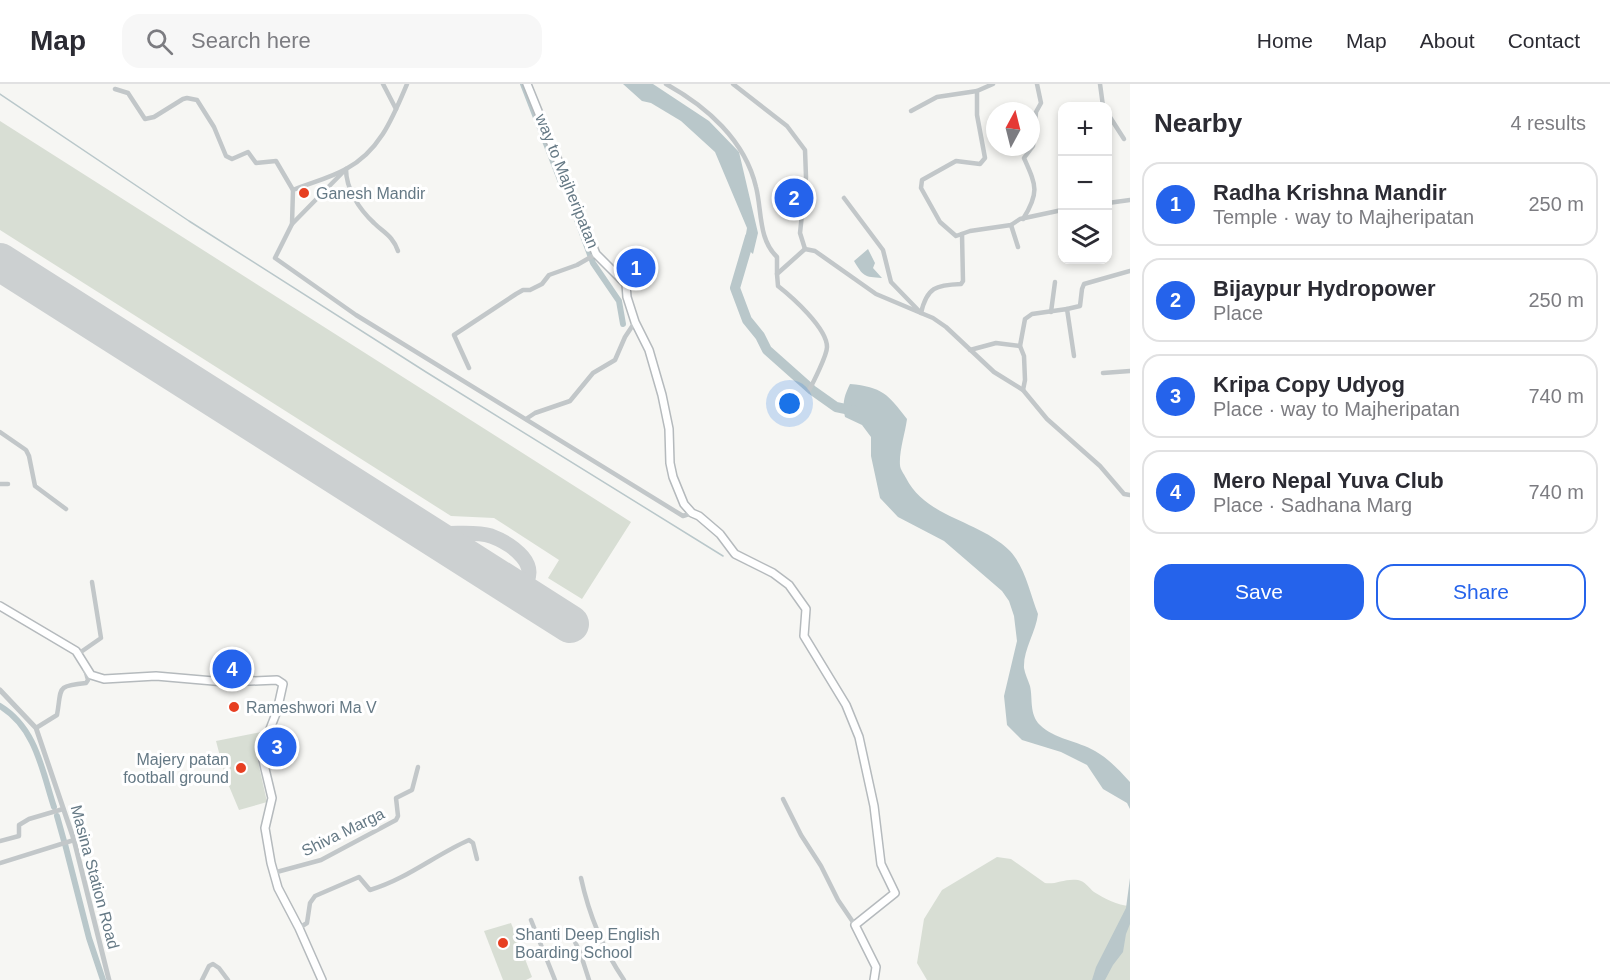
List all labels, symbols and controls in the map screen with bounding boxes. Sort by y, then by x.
search box [122,14,542,68]
text: Map [30,25,86,56]
icon: search [143,25,176,58]
text: Search here [191,28,311,53]
text: Home [1257,29,1313,52]
text: Map [1346,29,1387,52]
text: About [1420,29,1475,52]
text: Contact [1508,29,1580,52]
north arrow [986,102,1040,156]
map controls [1058,102,1112,264]
button: + [1058,102,1112,156]
text: Nearby [1154,108,1242,138]
street label: way to Majheripatan [532,111,602,251]
text: 4 results [1510,112,1586,134]
button: − [1058,156,1112,210]
pin: 2 [774,176,814,220]
text: Radha Krishna Mandir [1213,180,1446,205]
place label: Ganesh Mandir [316,185,426,202]
marker: Ganesh Mandir [297,186,311,200]
text: 1 [1170,193,1181,215]
text: 250 m [1528,193,1584,215]
text: Temple · way to Majheripatan [1213,206,1474,228]
button: layers [1058,210,1112,264]
pin: 1 [616,246,656,291]
text: Bijaypur Hydropower [1213,276,1435,301]
text: 2 [1170,289,1181,311]
text: 250 m [1528,289,1584,311]
text: Place [1213,302,1263,324]
text: Kripa Copy Udyog [1213,372,1405,397]
text: 3 [1170,385,1181,407]
text: 740 m [1528,385,1584,407]
your location [775,389,804,418]
text: Place · way to Majheripatan [1213,398,1460,420]
text: Mero Nepal Yuva Club [1213,468,1444,493]
text: 4 [1170,481,1181,503]
text: 740 m [1528,481,1584,503]
text: Place · Sadhana Marg [1213,494,1412,516]
button: Save [1154,564,1364,620]
button: Share [1376,564,1586,620]
pin: 4 [212,646,252,692]
place label: Rameshwori Ma V [246,699,377,716]
marker: Rameshwori Ma V [227,700,241,714]
pin: 3 [258,724,296,770]
place label: Majery patan football ground [123,751,229,786]
marker: Majery patan football ground [234,761,248,775]
street label: Masina Station Road [68,803,122,951]
street label: Shiva Marga [299,805,387,859]
place label: Shanti Deep English Boarding School [515,926,660,961]
marker: Shanti Deep English Boarding School [496,936,510,950]

